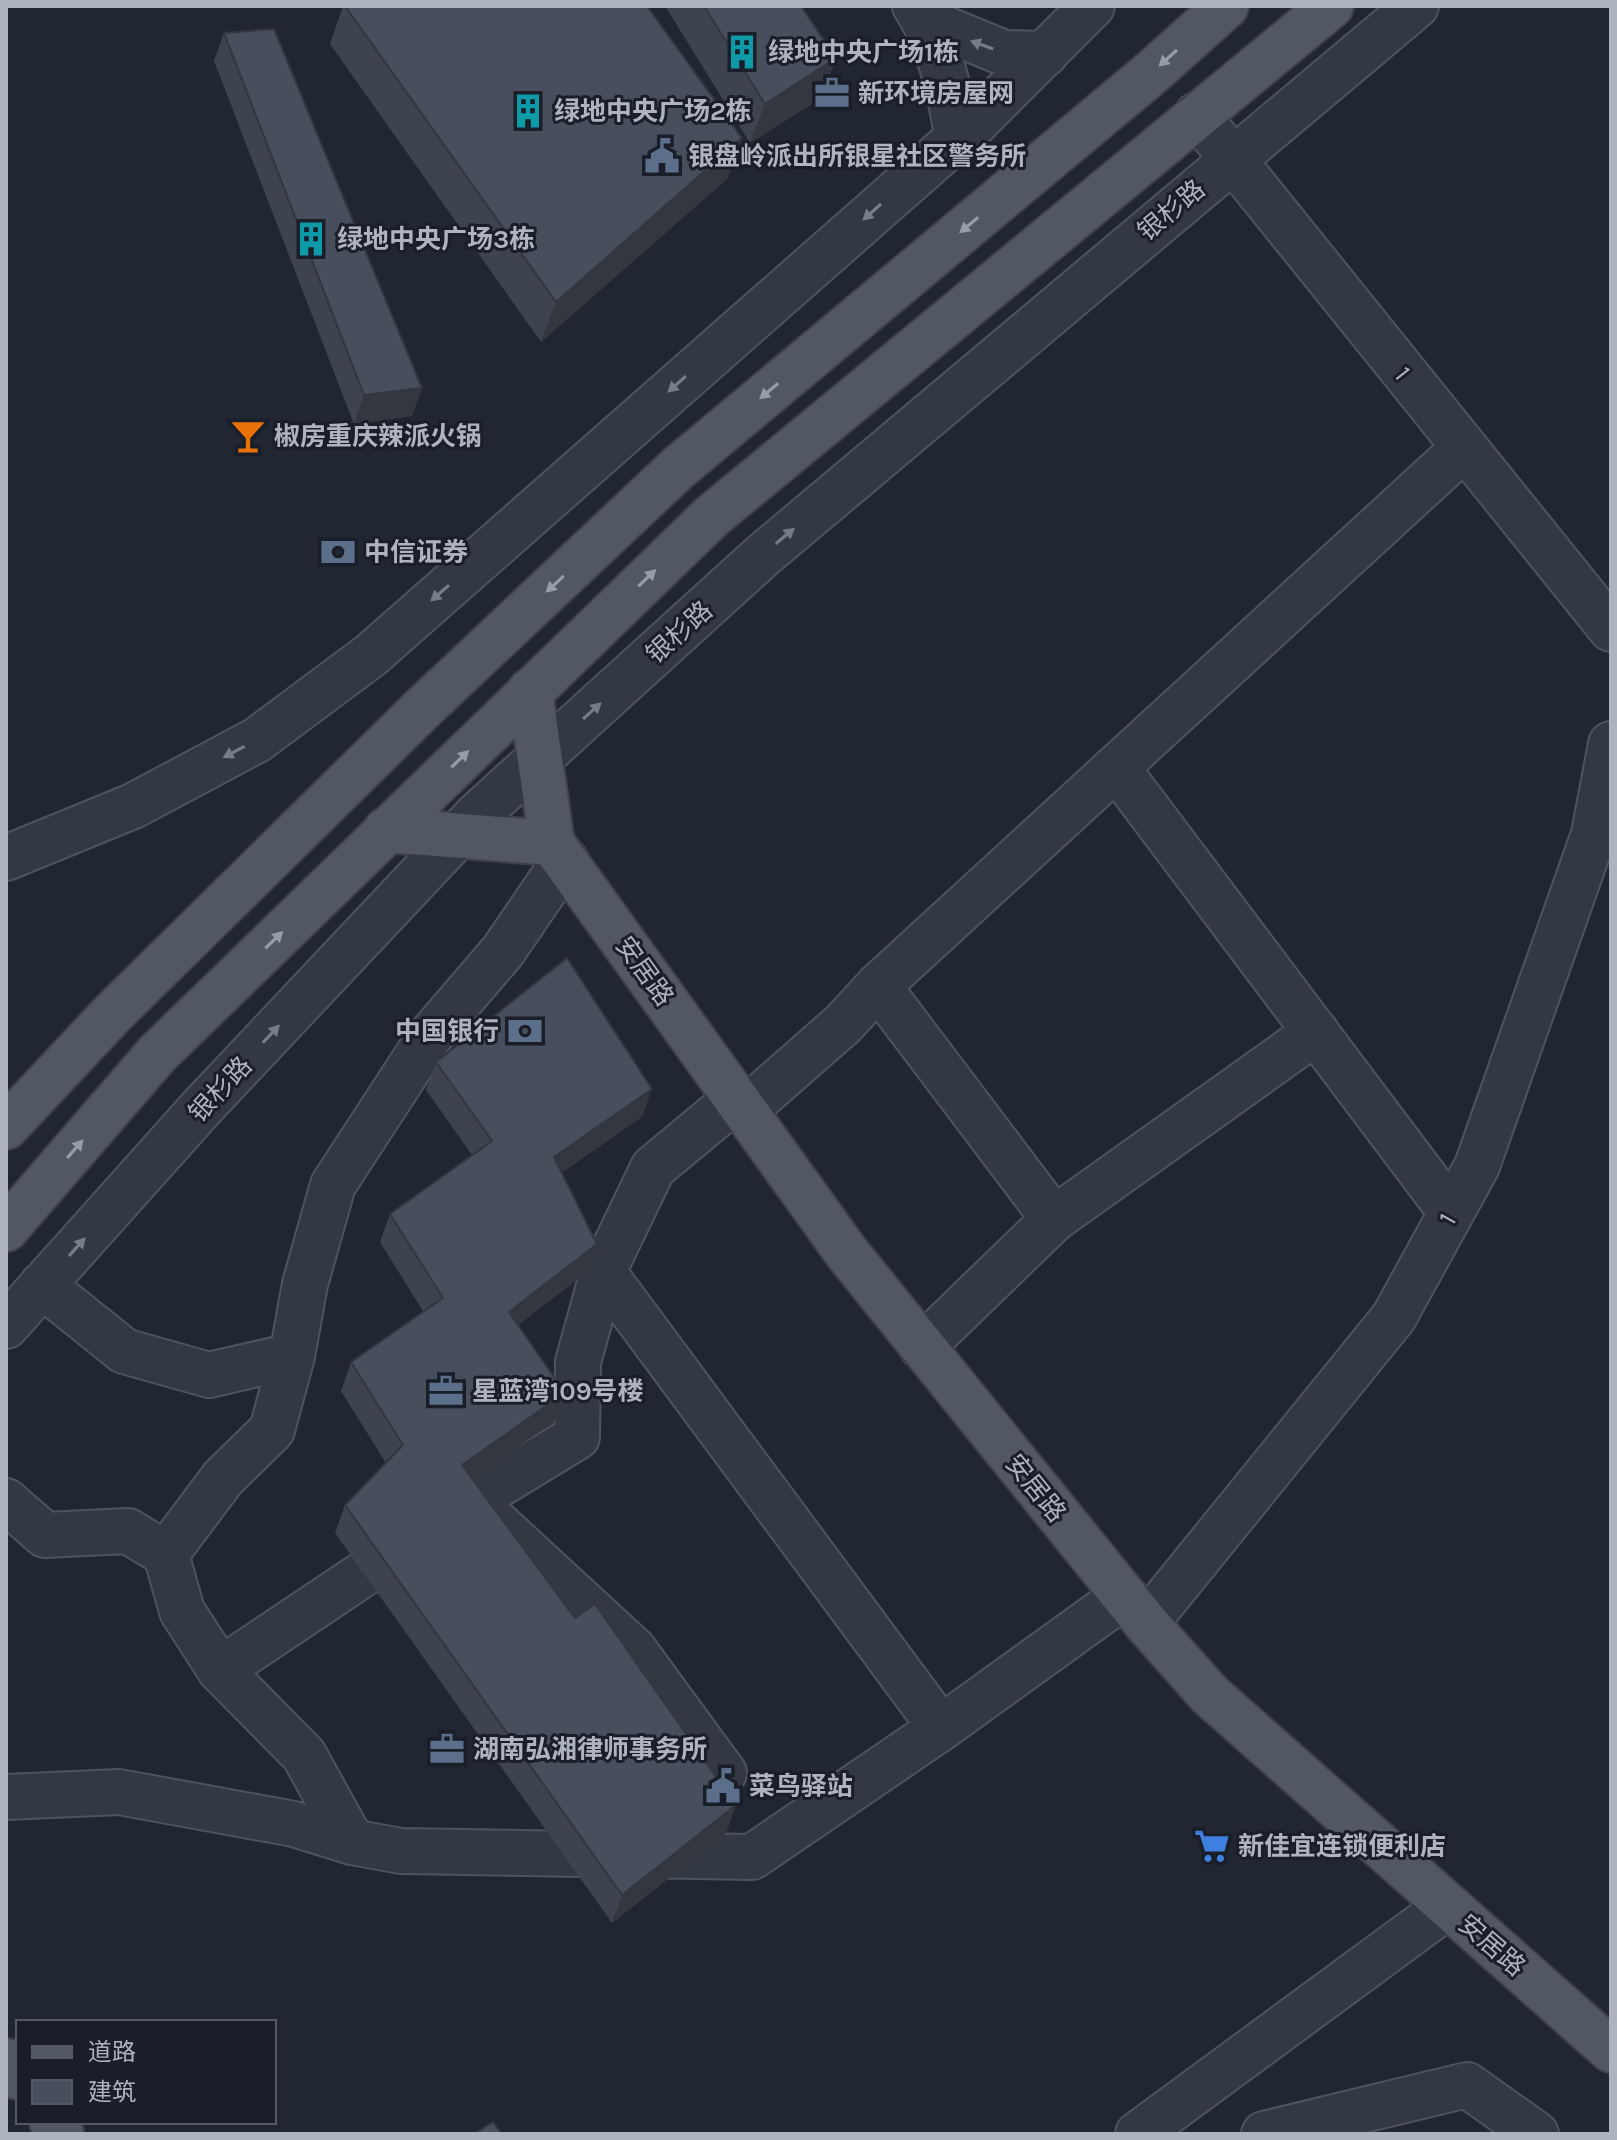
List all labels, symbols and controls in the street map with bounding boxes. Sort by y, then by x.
building icon: 绿地中央广场1栋 [723,33,761,71]
place label: 绿地中央广场1栋 [768,37,959,68]
one-way arrow [970,38,994,51]
one-way arrow [1158,49,1178,67]
office icon: 新环境房屋网 [813,74,851,112]
place label: 新环境房屋网 [858,78,1014,109]
building icon: 绿地中央广场2栋 [509,92,547,130]
place label: 绿地中央广场2栋 [554,96,752,127]
public building icon: 银盘岭派出所银星社区警务所 [643,137,681,175]
place label: 银盘岭派出所银星社区警务所 [688,141,1026,172]
street label: 银杉路 [1131,173,1211,247]
one-way arrow [862,203,882,220]
one-way arrow [959,216,979,233]
building icon: 绿地中央广场3栋 [292,220,330,258]
place label: 绿地中央广场3栋 [337,224,535,255]
street label: 1 [1388,360,1417,386]
one-way arrow [668,375,687,393]
one-way arrow [759,382,779,399]
bar icon: 椒房重庆辣派火锅 [229,417,267,455]
place label: 椒房重庆辣派火锅 [274,421,482,452]
one-way arrow [775,528,795,545]
bank icon: 中信证券 [319,533,357,571]
place label: 中信证券 [364,537,468,568]
one-way arrow [638,570,657,588]
one-way arrow [546,574,565,592]
one-way arrow [431,584,450,602]
street label: 银杉路 [640,595,719,670]
one-way arrow [582,702,601,720]
one-way arrow [223,745,246,758]
one-way arrow [450,750,469,768]
one-way arrow [264,931,283,950]
street label: 安居路 [609,931,680,1012]
bank icon: 中国银行 [506,1012,544,1050]
place label: 中国银行 [395,1016,499,1047]
one-way arrow [261,1025,279,1044]
street label: 银杉路 [182,1050,258,1128]
one-way arrow [66,1139,84,1158]
street label: 1 [1432,1208,1463,1231]
one-way arrow [67,1237,85,1256]
office icon: 星蓝湾109号楼 [427,1372,465,1410]
place label: 星蓝湾109号楼 [472,1376,644,1407]
street label: 安居路 [999,1448,1072,1528]
office icon: 湖南弘湘律师事务所 [428,1730,466,1768]
place label: 湖南弘湘律师事务所 [473,1734,707,1765]
public building icon: 菜鸟驿站 [704,1767,742,1805]
place label: 菜鸟驿站 [749,1771,853,1802]
supermarket icon: 新佳宜连锁便利店 [1193,1827,1231,1865]
place label: 新佳宜连锁便利店 [1238,1831,1446,1862]
street label: 安居路 [1452,1908,1531,1983]
legend [16,2020,276,2124]
text: 道路 [88,2038,136,2066]
text: 建筑 [88,2078,136,2106]

